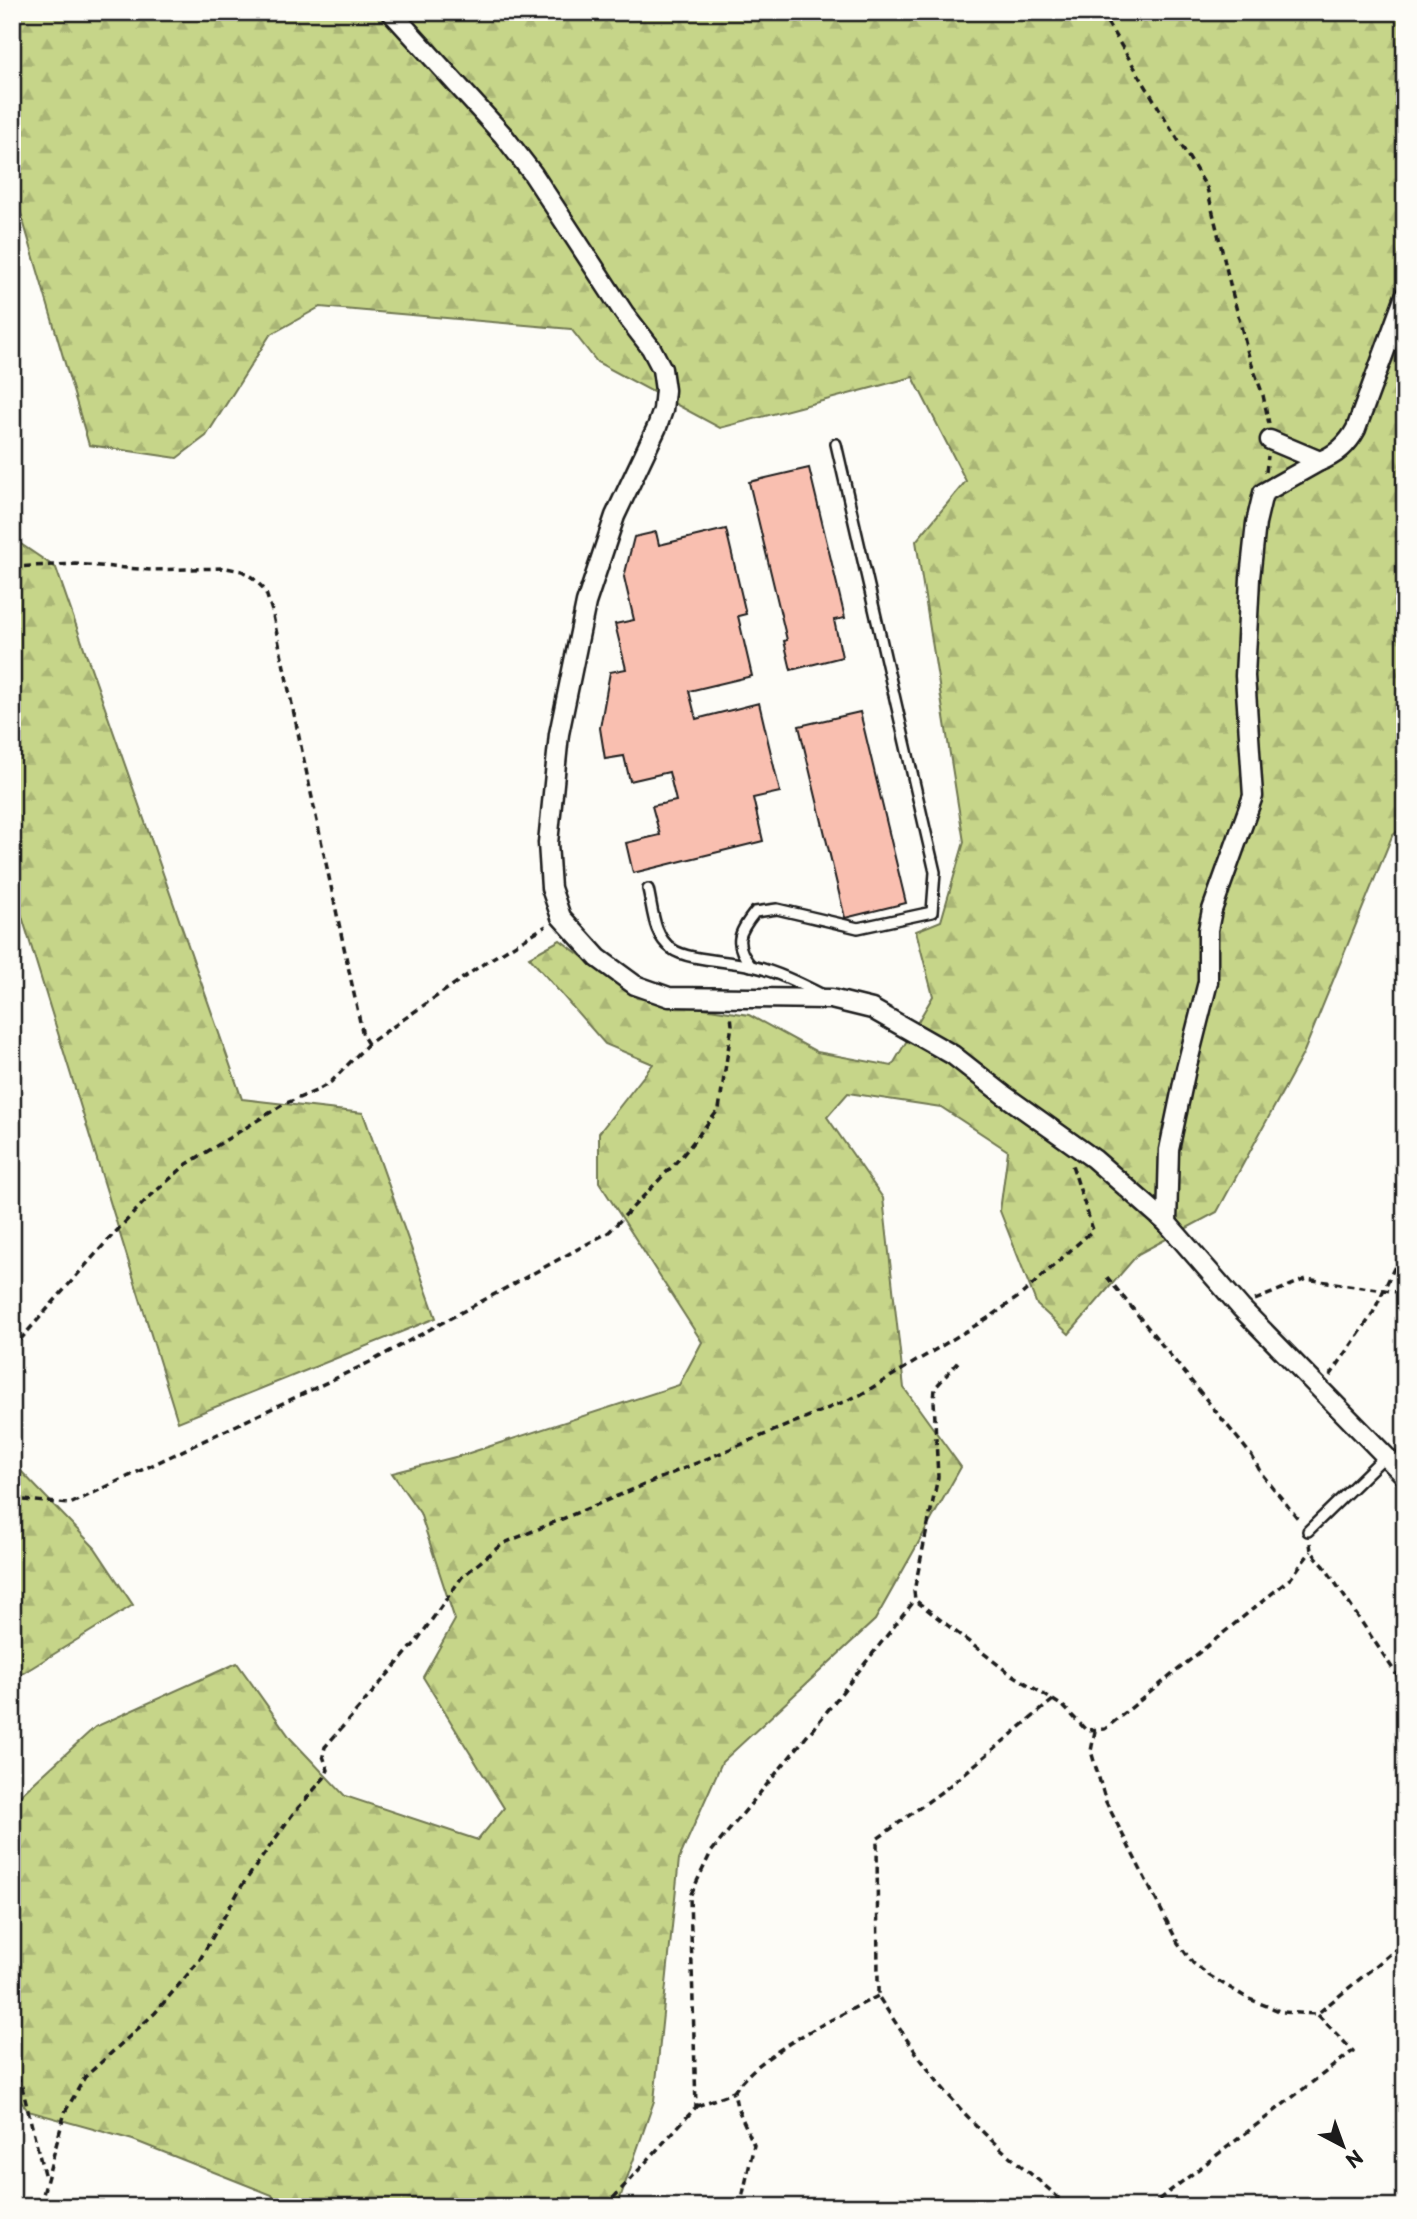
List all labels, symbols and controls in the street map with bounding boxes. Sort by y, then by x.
north arrow [1308,2110,1378,2180]
text: N [1340,2144,1370,2175]

